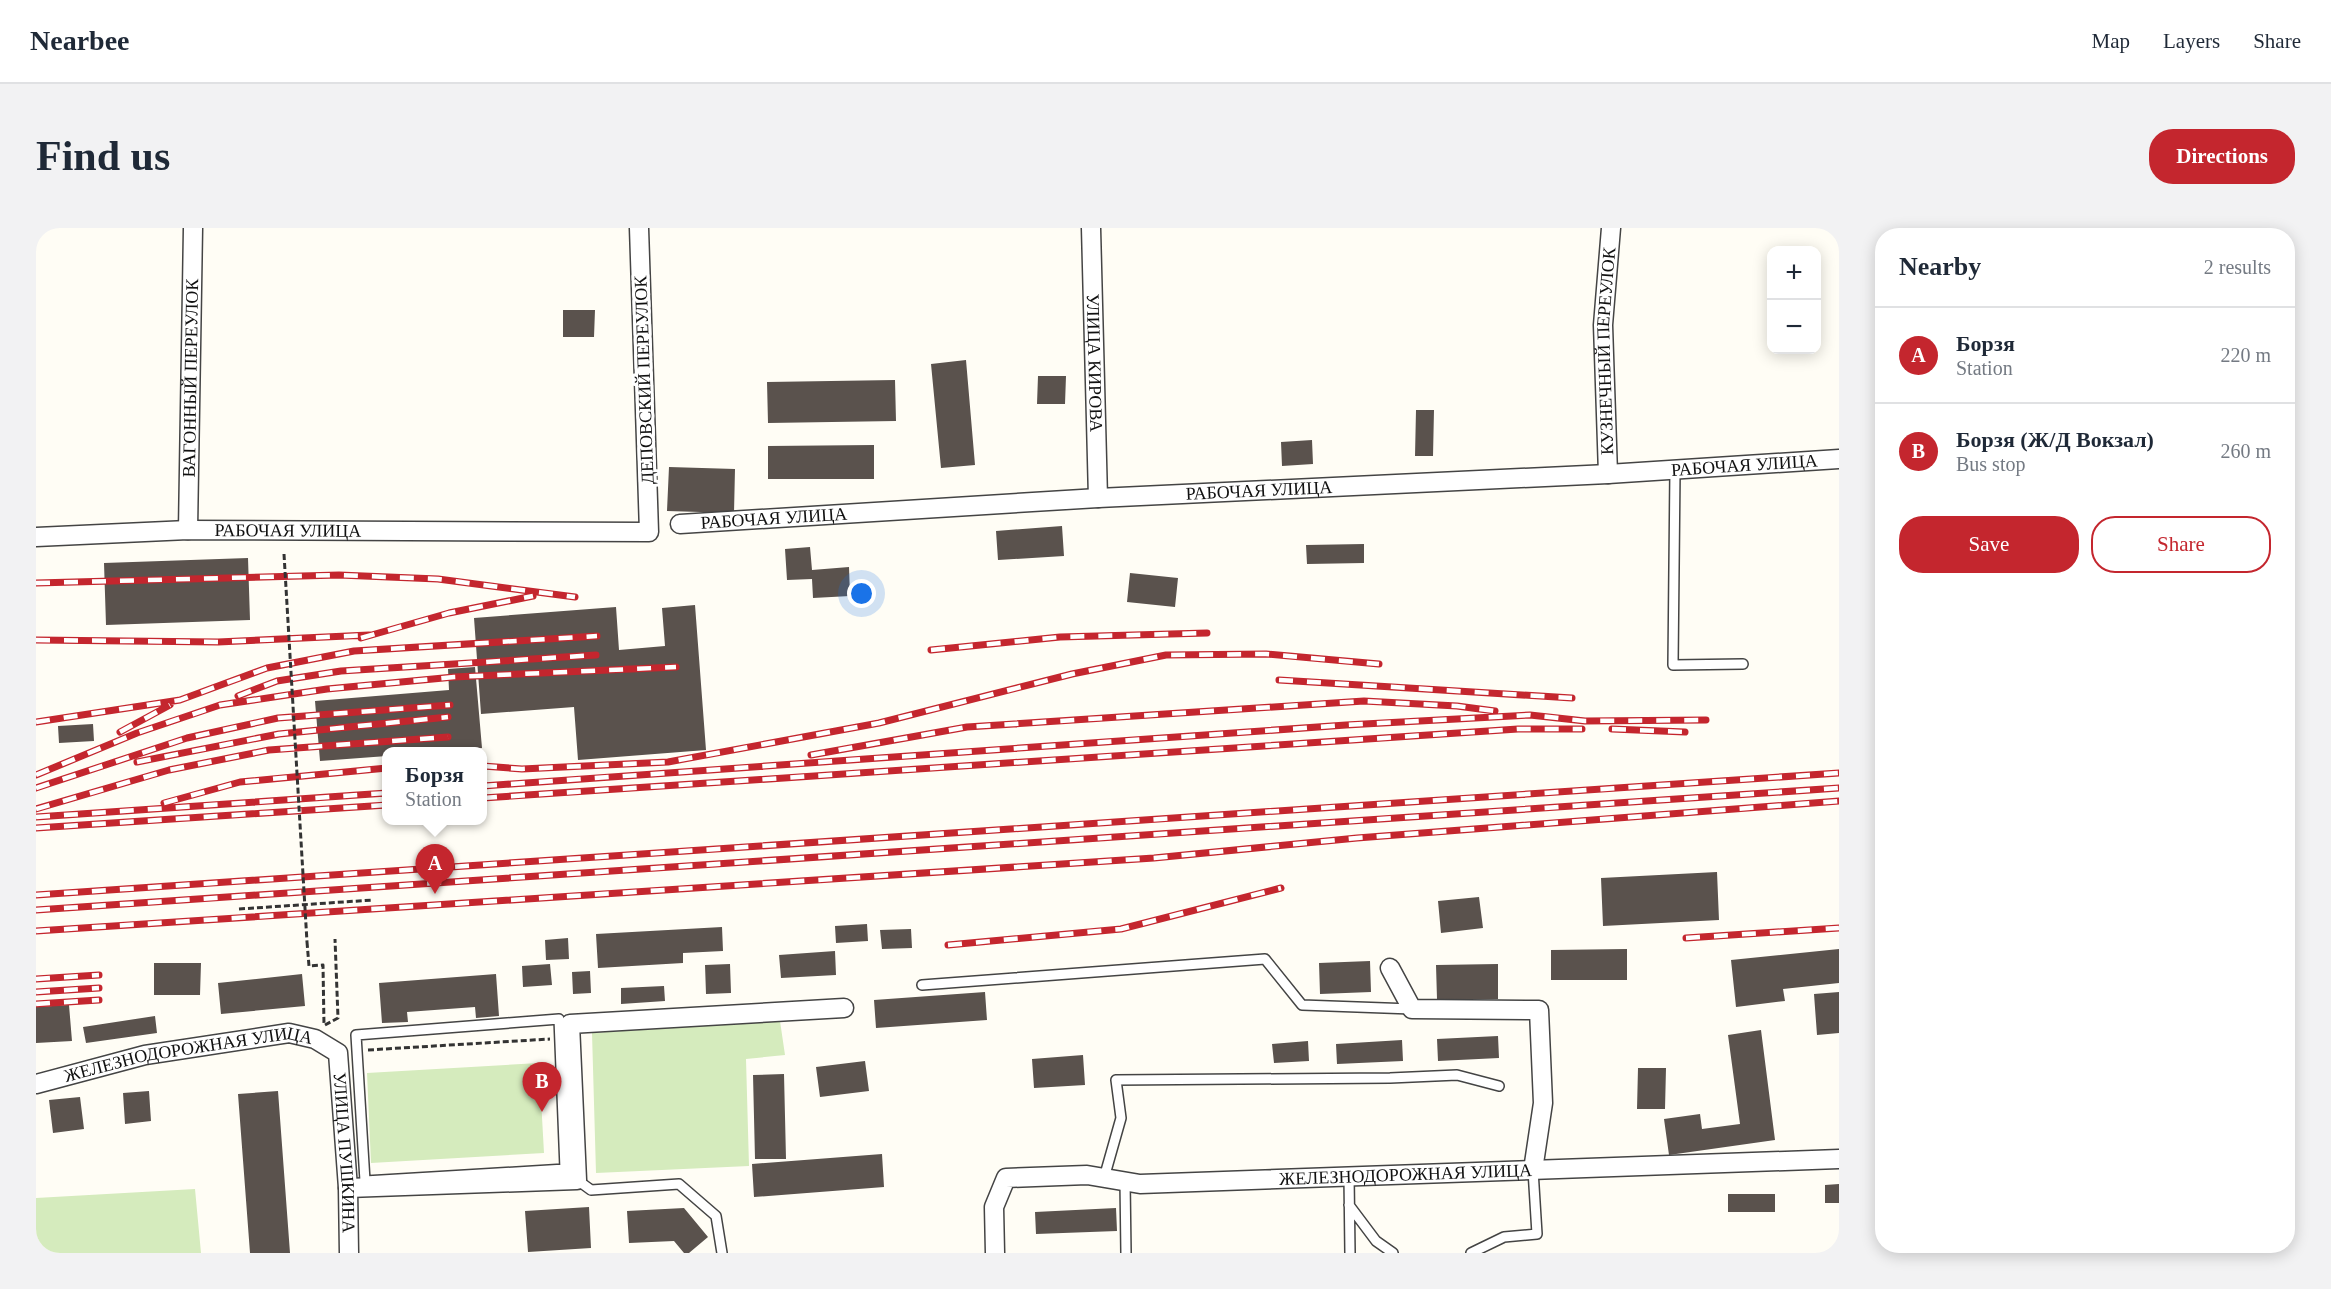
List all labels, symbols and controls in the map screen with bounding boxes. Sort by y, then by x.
text: Nearbee [30,25,130,56]
text: Map [2092,29,2130,53]
text: Layers [2163,29,2220,53]
text: Share [2253,29,2301,53]
button: Directions [2149,129,2295,184]
text: Find us [36,133,170,179]
street label: КУЗНЕЧНЫЙ ПЕРЕУЛОК [1593,246,1619,455]
map controls [1767,246,1821,354]
button: + [1767,246,1821,300]
text: Nearby [1899,252,1981,281]
text: 2 results [2204,256,2271,278]
street label: ДЕПОВСКИЙ ПЕРЕУЛОК [630,274,658,485]
street label: ВАГОННЫЙ ПЕРЕУЛОК [179,277,202,478]
street label: УЛИЦА КИРОВА [1083,293,1106,432]
button: − [1767,300,1821,354]
text: Борзя [1956,331,2015,356]
text: A [1911,344,1926,366]
text: 220 m [2220,344,2271,366]
text: Station [1956,357,2013,379]
text: Борзя (Ж/Д Вокзал) [1956,427,2154,452]
text: B [1912,440,1925,462]
text: 260 m [2220,440,2271,462]
street label: РАБОЧАЯ УЛИЦА [1671,450,1818,480]
text: Bus stop [1956,453,2025,475]
street label: РАБОЧАЯ УЛИЦА [1185,477,1333,504]
street label: РАБОЧАЯ УЛИЦА [700,504,848,533]
button: Save [1899,516,2079,573]
button: Share [2091,516,2271,573]
street label: РАБОЧАЯ УЛИЦА [214,520,361,541]
your location [847,579,876,608]
popup [382,747,487,825]
text: Борзя [405,762,464,787]
text: Station [405,788,462,810]
pin: A [416,844,454,894]
street label: ЖЕЛЕЗНОДОРОЖНАЯ УЛИЦА [62,1023,315,1086]
pin: B [522,1062,562,1112]
street label: УЛИЦА ПУШКИНА [329,1071,359,1233]
street label: ЖЕЛЕЗНОДОРОЖНАЯ УЛИЦА [1279,1160,1532,1189]

